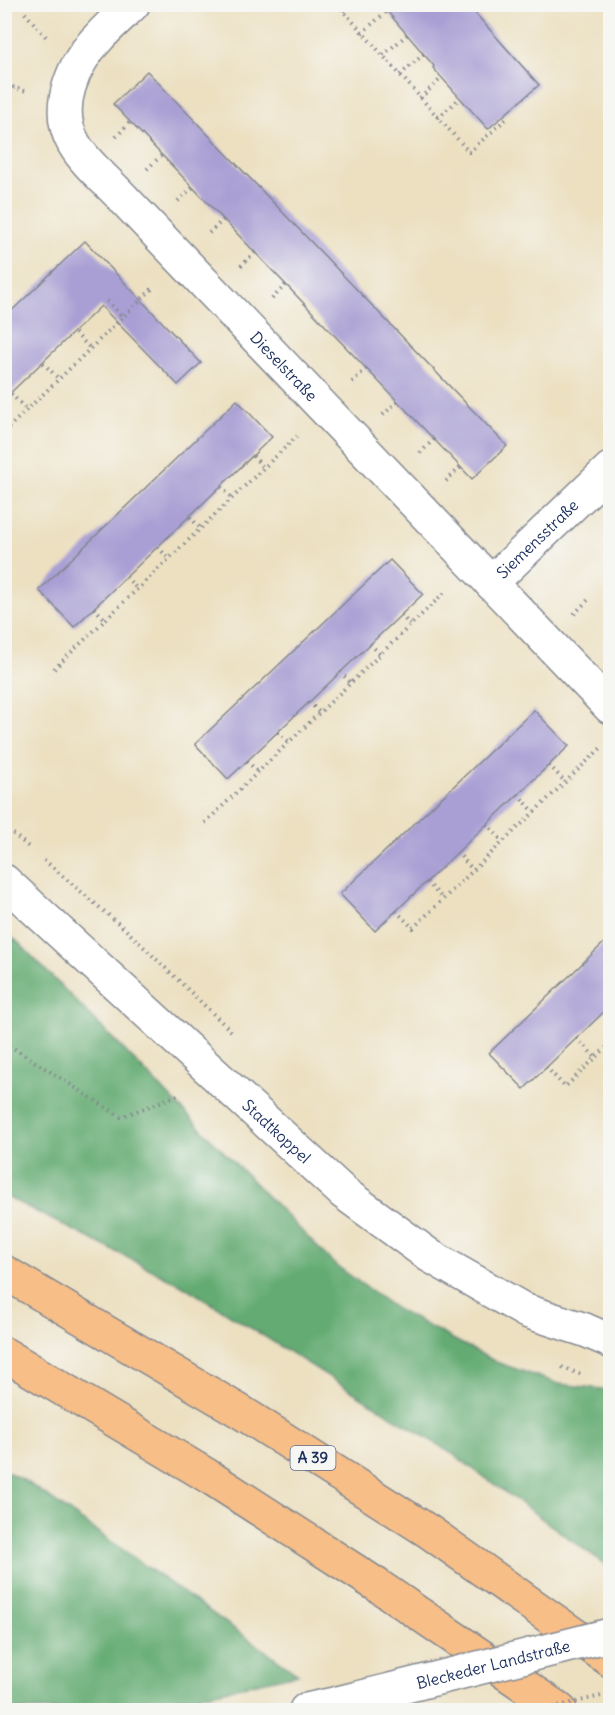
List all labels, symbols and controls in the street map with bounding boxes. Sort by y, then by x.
street label: Dieselstraße [246,327,322,405]
street label: Siemensstraße [492,495,582,583]
street label: Stadtkoppel [238,1095,315,1167]
road number: A 39 [290,1446,336,1470]
street label: Bleckeder Landstraße [414,1635,572,1693]

